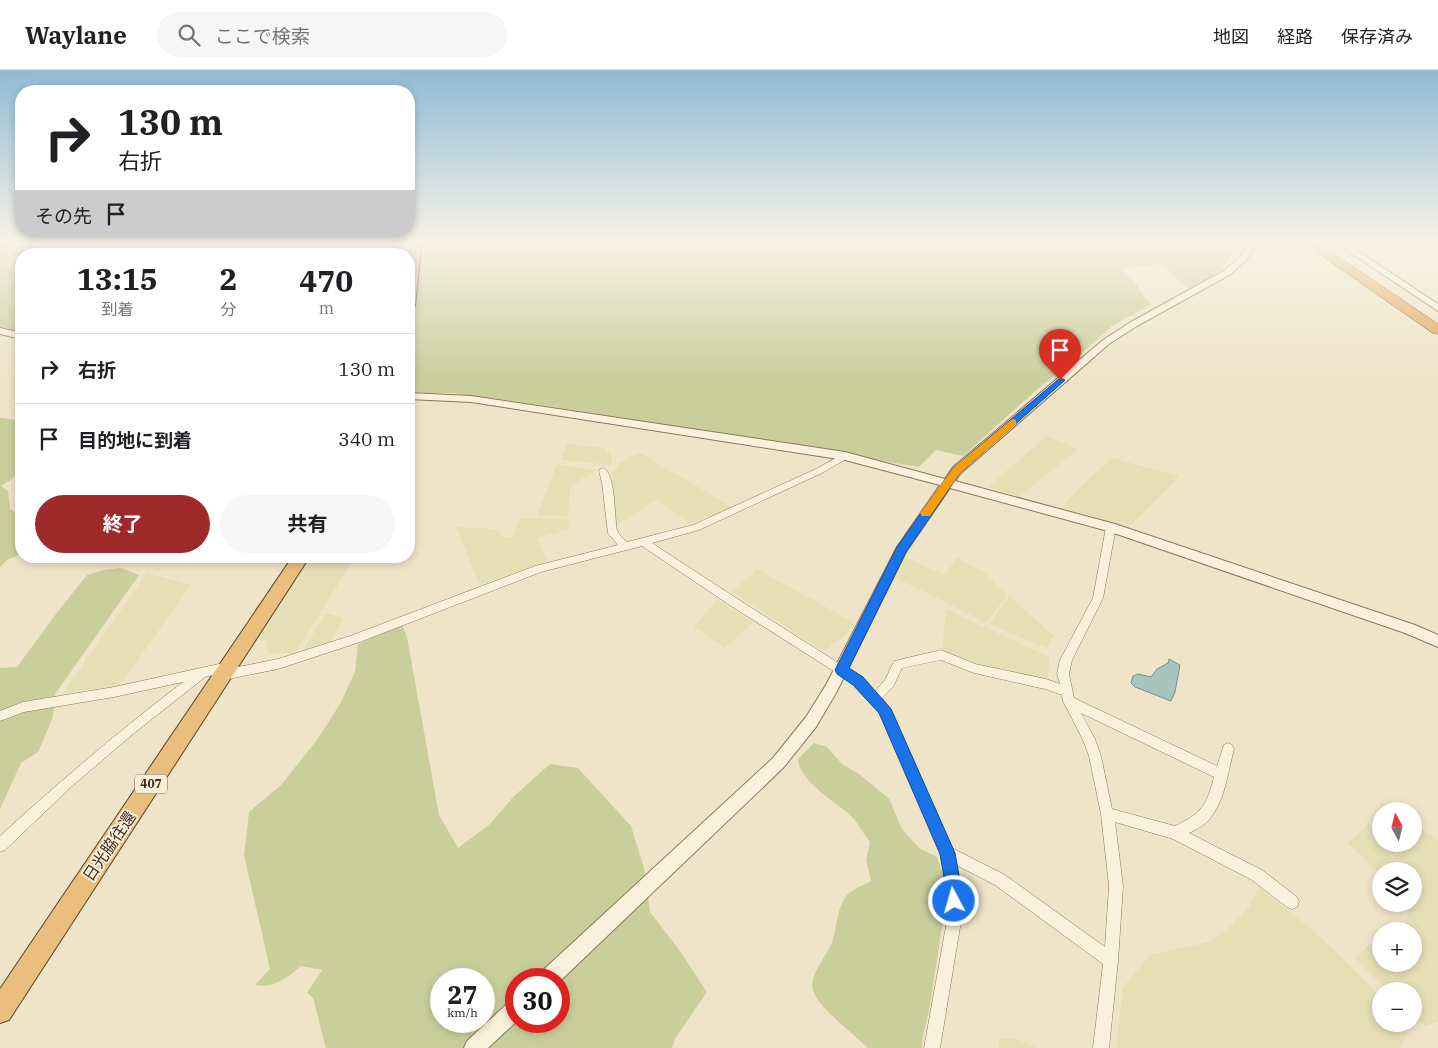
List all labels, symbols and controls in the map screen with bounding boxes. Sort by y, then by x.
search box [157,12,507,57]
text: Waylane [25,19,127,51]
icon: search [175,21,203,49]
text: ここで検索 [215,24,310,48]
text: 地図 [1213,25,1249,48]
text: 経路 [1277,25,1313,48]
text: 保存済み [1341,25,1413,48]
text: 130 m [118,99,223,145]
icon: right [35,105,100,170]
text: 右折 [118,146,162,175]
icon: arrive [102,200,130,228]
text: その先 [35,204,92,228]
text: 13:15 [77,259,158,298]
text: 2 [220,259,238,298]
text: 470 [299,261,353,300]
text: m [319,298,334,318]
text: 到着 [101,299,133,319]
text: 分 [221,299,237,319]
pin [1039,329,1081,380]
icon: arrive [1046,336,1074,364]
icon: right [35,355,63,383]
text: 130 m [338,357,395,381]
text: 右折 [78,358,116,382]
icon: arrive [35,425,63,453]
text: 340 m [338,427,395,451]
text: 目的地に到着 [78,428,192,452]
button: 終了 [35,495,210,553]
button: 共有 [220,495,395,553]
road number: 407 [135,774,167,794]
north arrow [1372,802,1422,852]
map controls [1372,802,1422,1032]
street label: 日光脇往還 [78,807,140,885]
button: layers [1372,862,1422,912]
position arrow [927,874,979,926]
button: + [1372,922,1422,972]
speed limit sign: 30 [505,968,570,1033]
text: 27 [447,978,478,1011]
button: − [1372,982,1422,1032]
text: km/h [447,1005,478,1020]

